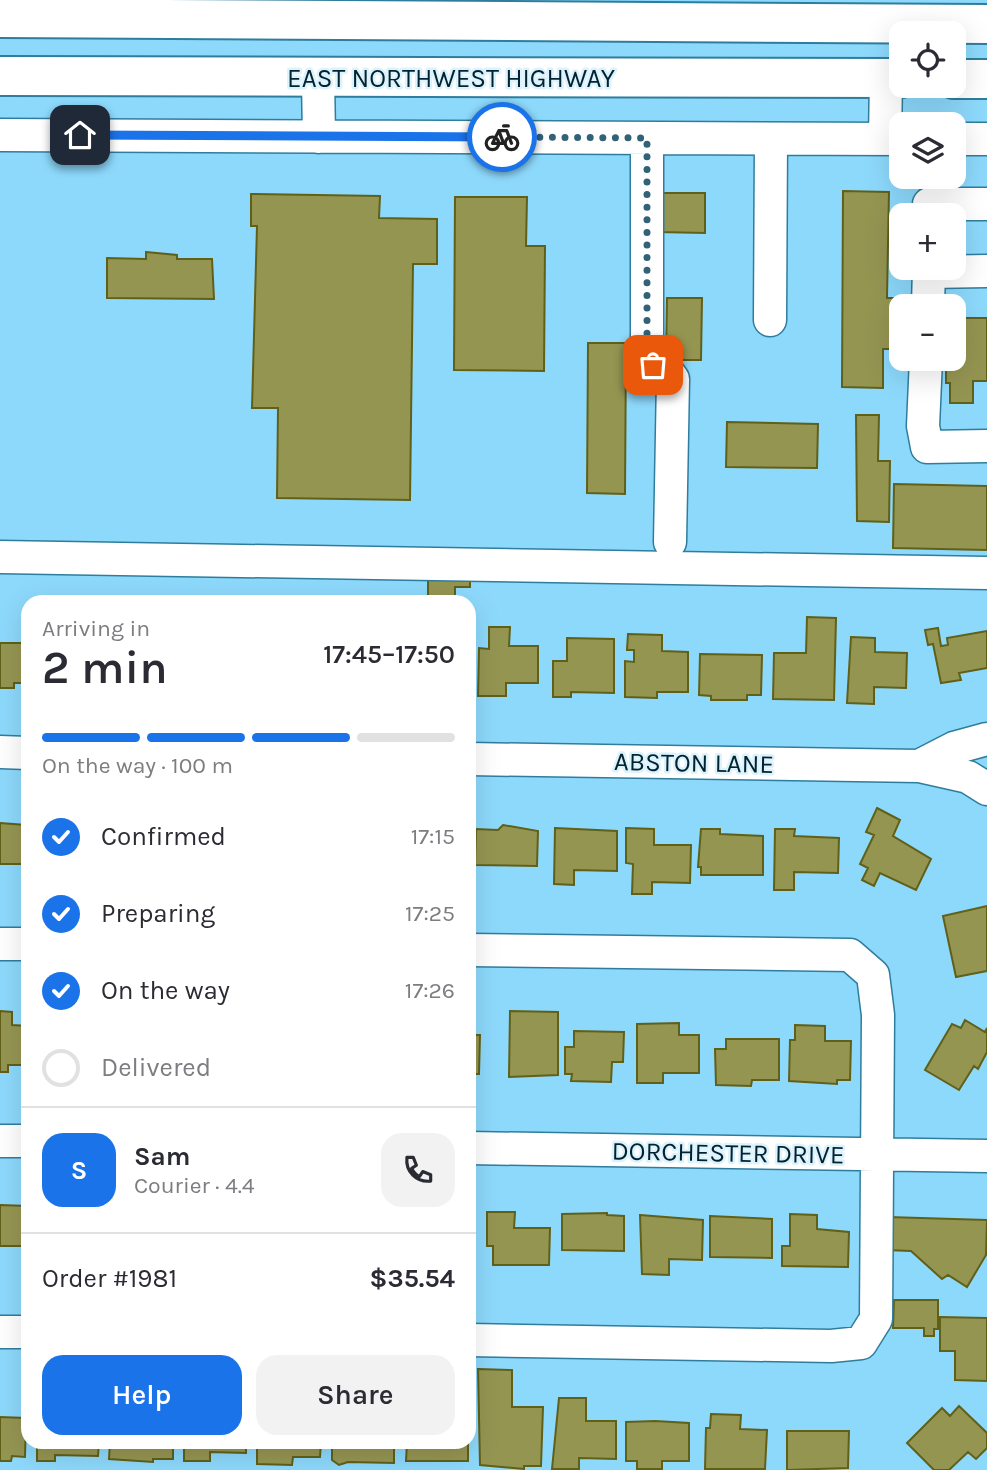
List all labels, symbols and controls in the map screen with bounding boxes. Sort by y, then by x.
map controls [889,21,966,371]
button: locate [889,21,966,98]
street label: EAST NORTHWEST HIGHWAY [287,63,616,94]
courier [467,102,537,172]
pin [50,105,110,165]
button: layers [889,112,966,189]
icon: home [61,116,99,154]
icon: bike [483,118,521,156]
button: + [889,203,966,280]
button: − [889,294,966,371]
pin [623,335,683,395]
icon: bag [634,346,672,384]
text: Arriving in [42,615,150,642]
text: 17:45–17:50 [323,639,455,670]
text: 2 min [42,641,168,695]
street label: ABSTON LANE [614,746,774,780]
text: On the way · 100 m [42,752,233,779]
icon: check [42,818,80,856]
text: Confirmed [101,821,226,852]
text: 17:15 [411,823,455,850]
icon: check [42,895,80,933]
text: Preparing [101,898,215,929]
text: 17:25 [405,900,455,927]
icon: check [42,972,80,1010]
text: On the way [101,975,230,1006]
text: 17:26 [405,977,455,1004]
text: Delivered [101,1052,211,1083]
button: phone [381,1133,455,1207]
street label: DORCHESTER DRIVE [611,1135,845,1171]
text: Sam [134,1141,190,1172]
text: S [71,1155,87,1186]
text: Courier · 4.4 [134,1172,255,1199]
text: Order #1981 [42,1263,177,1294]
text: $35.54 [370,1263,455,1294]
button: Help [42,1355,242,1435]
button: Share [256,1355,455,1435]

